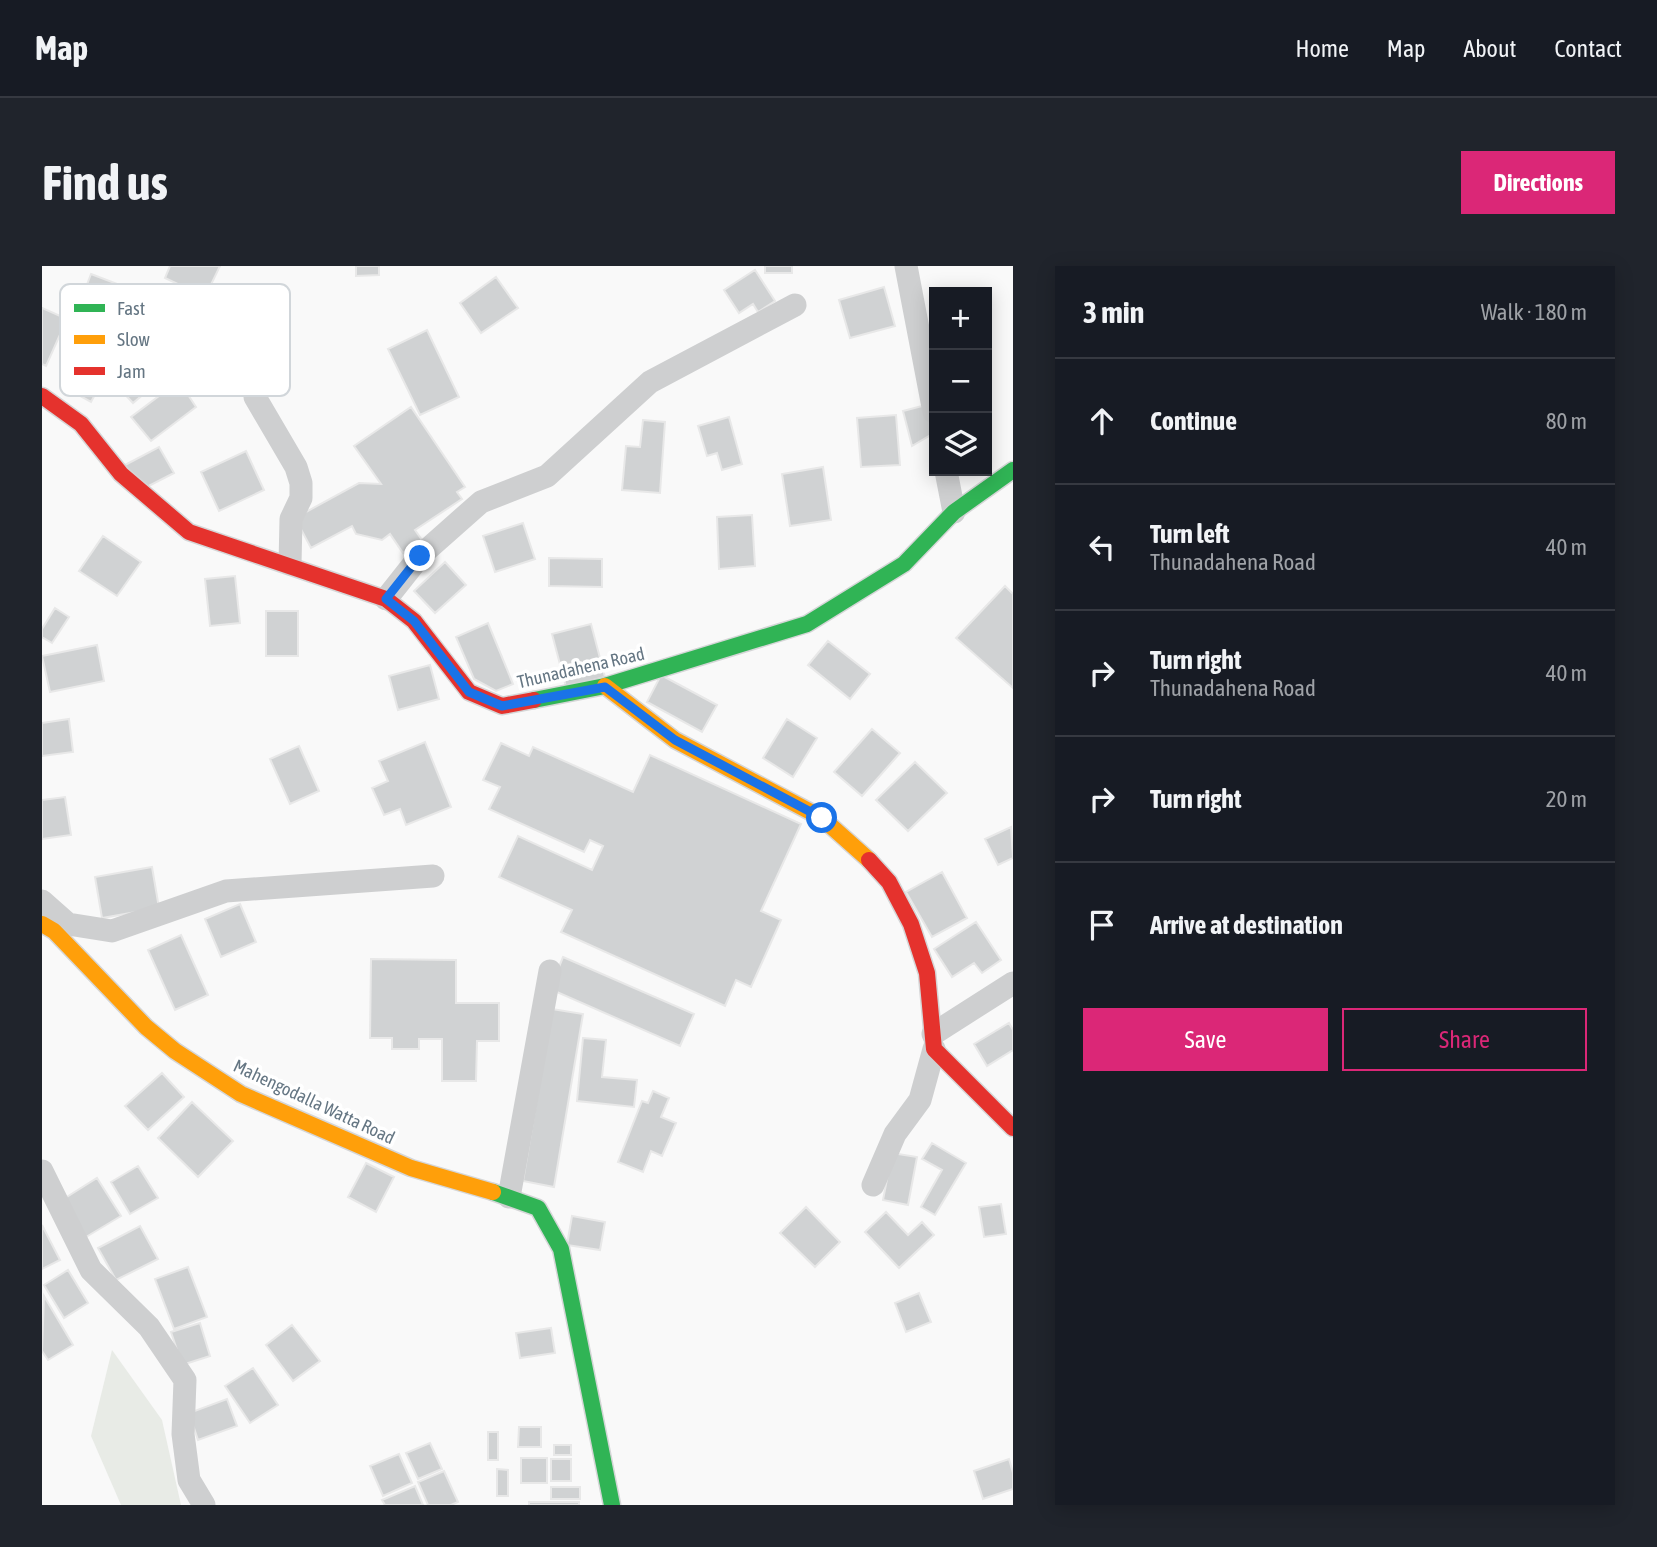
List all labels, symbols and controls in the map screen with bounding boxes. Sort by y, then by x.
text: Map [35,29,88,67]
text: Home [1295,35,1349,62]
text: Map [1387,35,1425,62]
text: About [1463,35,1516,62]
text: Contact [1554,35,1622,62]
button: Directions [1461,151,1615,214]
text: Find us [42,154,168,210]
legend [60,284,290,396]
map controls [929,287,992,476]
button: + [929,287,992,350]
text: 3 min [1083,295,1144,329]
text: Fast [117,297,145,319]
text: Walk · 180 m [1481,299,1587,325]
text: Slow [117,328,151,350]
button: − [929,350,992,413]
text: Jam [117,360,146,382]
icon: ahead [1083,402,1121,440]
text: Continue [1150,406,1237,436]
text: 80 m [1546,408,1587,434]
button: layers [929,413,992,476]
text: Turn left [1150,519,1230,549]
icon: left [1083,528,1121,566]
text: 40 m [1546,534,1587,560]
route end [404,540,435,571]
text: Thunadahena Road [1150,549,1316,575]
street label: Thunadahena Road [515,643,646,692]
text: Turn right [1150,645,1241,675]
icon: right [1083,654,1121,692]
text: 40 m [1546,660,1587,686]
text: Thunadahena Road [1150,675,1316,701]
icon: right [1083,780,1121,818]
text: Turn right [1150,784,1241,814]
text: 20 m [1546,786,1587,812]
route start [806,802,837,833]
icon: arrive [1083,906,1121,944]
text: Arrive at destination [1150,910,1343,940]
button: Save [1083,1008,1328,1071]
button: Share [1342,1008,1587,1071]
street label: Mahengodalla Watta Road [230,1055,398,1148]

